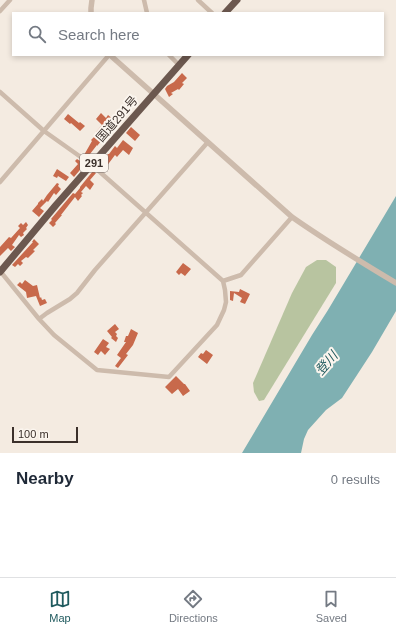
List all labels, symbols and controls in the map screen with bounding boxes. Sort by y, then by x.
search box [12,12,384,56]
icon: search [26,23,48,45]
text: Search here [58,26,140,43]
street label: 国道291号 [93,93,141,145]
road number: 291 [80,154,108,172]
water label: 登川 [312,347,342,378]
scale bar [12,425,78,444]
text: 100 m [18,428,49,440]
text: Nearby [16,469,74,488]
text: 0 results [331,472,380,487]
tab: Map [49,588,71,624]
tab: Directions [169,588,218,624]
tab: Saved [316,588,347,624]

